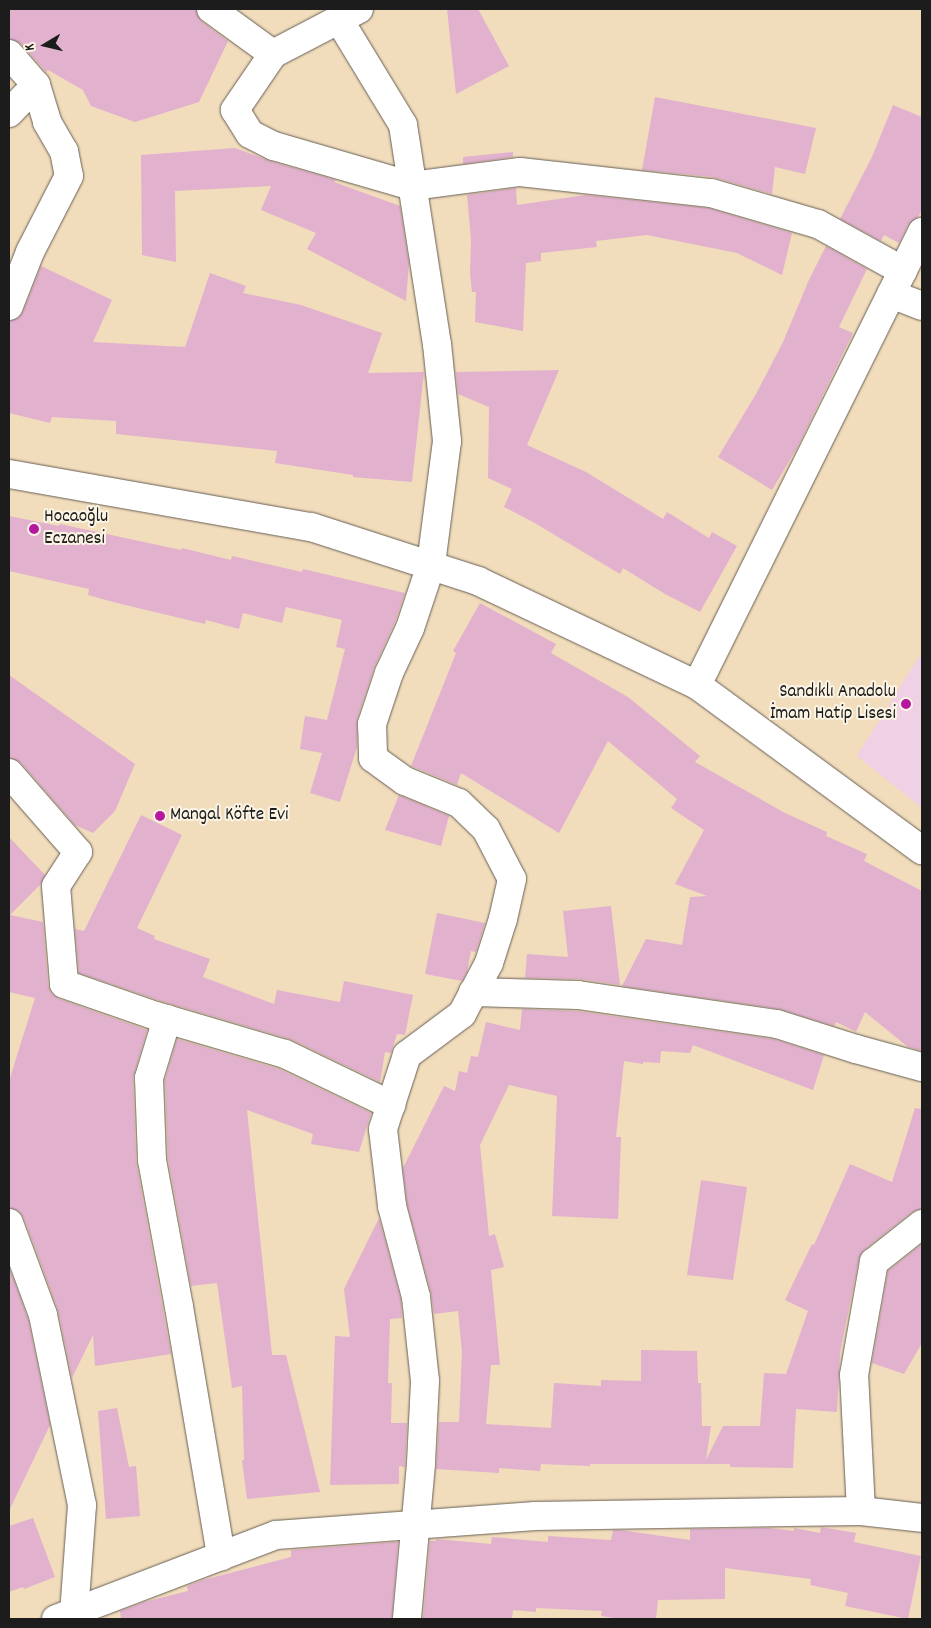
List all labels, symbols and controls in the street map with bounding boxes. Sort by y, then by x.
north arrow [20,20,70,70]
text: K [20,43,41,52]
place label: Hocaoğlu Eczanesi [44,507,108,551]
marker: Hocaoğlu Eczanesi [28,523,40,535]
place label: Sandıklı Anadolu İmam Hatip Lisesi [770,682,896,726]
marker: Sandıklı Anadolu İmam Hatip Lisesi [900,698,912,710]
place label: Mangal Köfte Evi [170,805,289,827]
marker: Mangal Köfte Evi [154,810,166,822]

